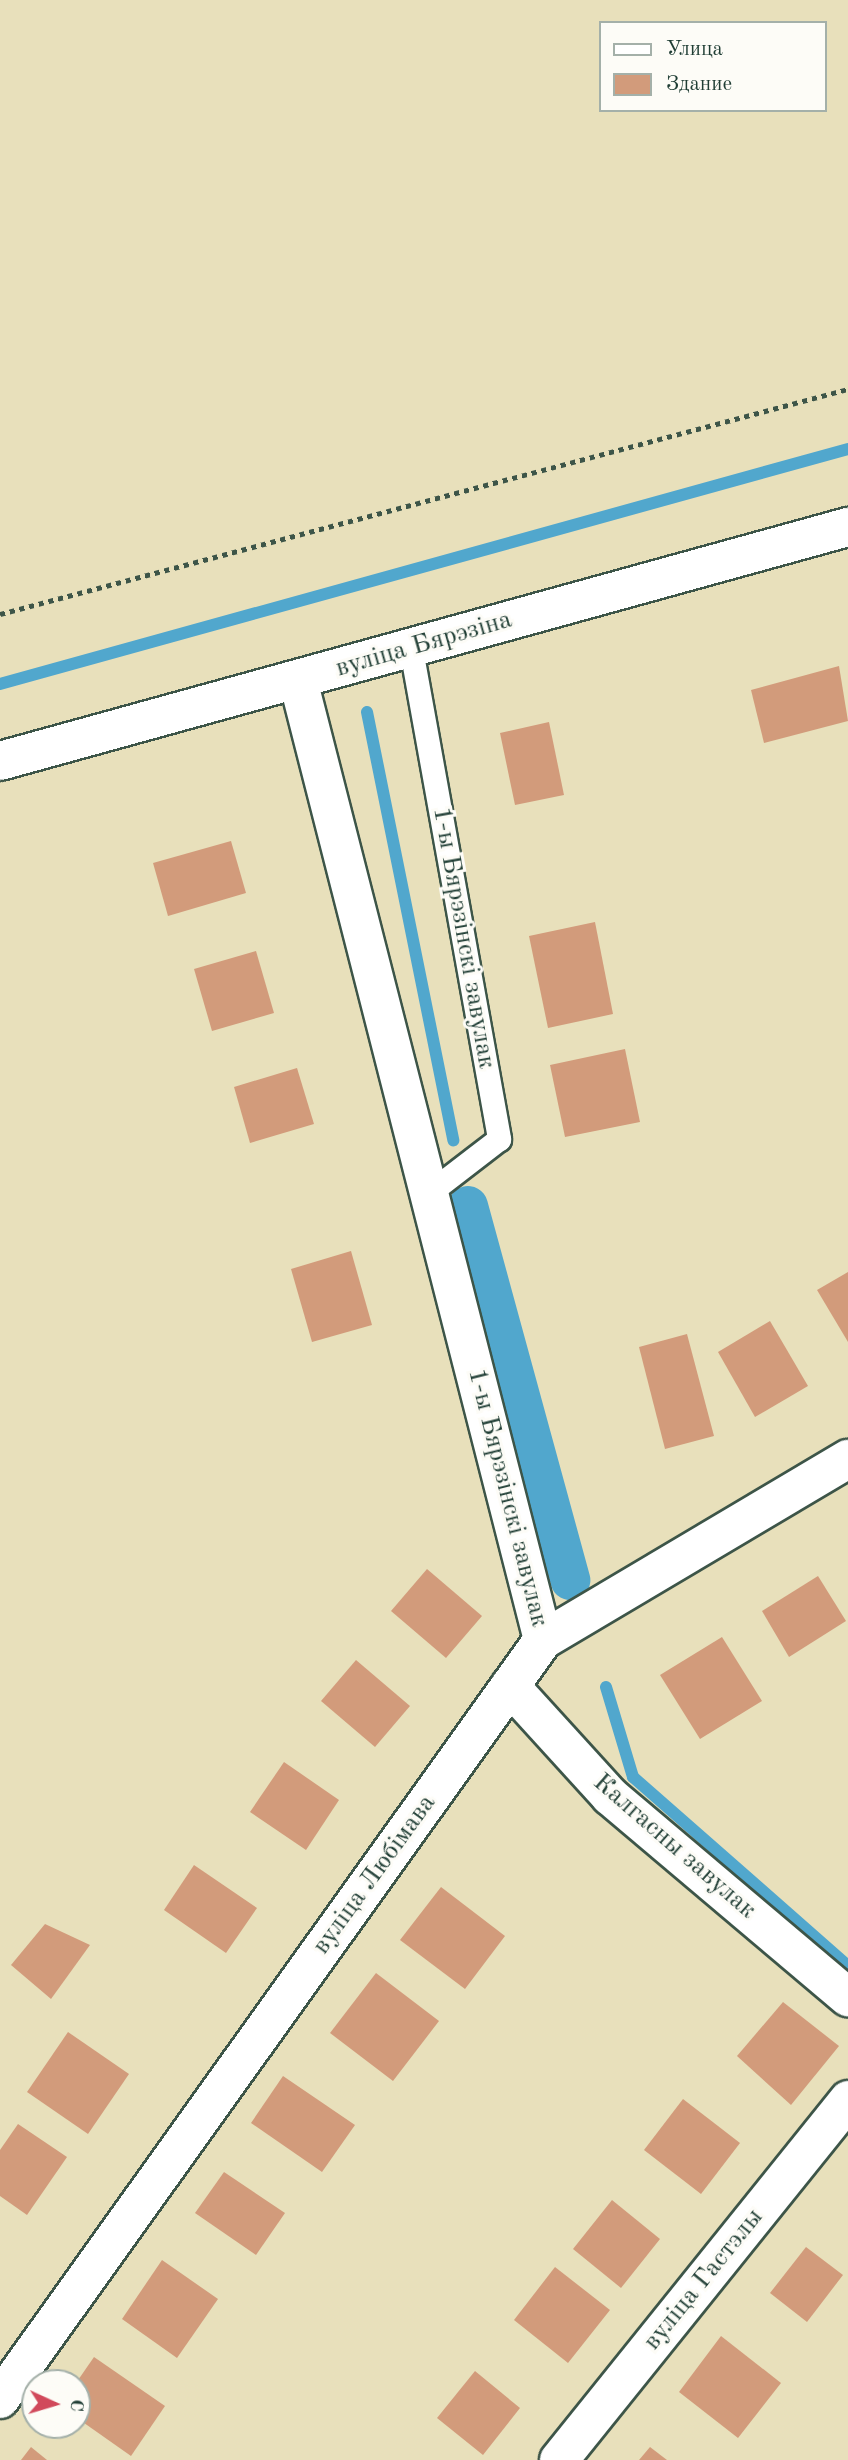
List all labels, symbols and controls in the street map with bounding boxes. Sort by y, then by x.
legend [600,21,827,112]
text: Улица [666,39,723,60]
text: Здание [666,74,732,95]
street label: вуліца Бярэзіна [332,605,516,685]
street label: 1-ы Бярэзінскі завулак [425,805,501,1071]
street label: 1-ы Бярэзінскі завулак [460,1365,554,1631]
street label: Калгасны завулак [586,1768,762,1926]
street label: вуліца Любімава [307,1789,443,1961]
street label: вуліца Гастэлы [637,2203,771,2357]
north arrow [21,2369,91,2439]
text: С [66,2398,85,2412]

